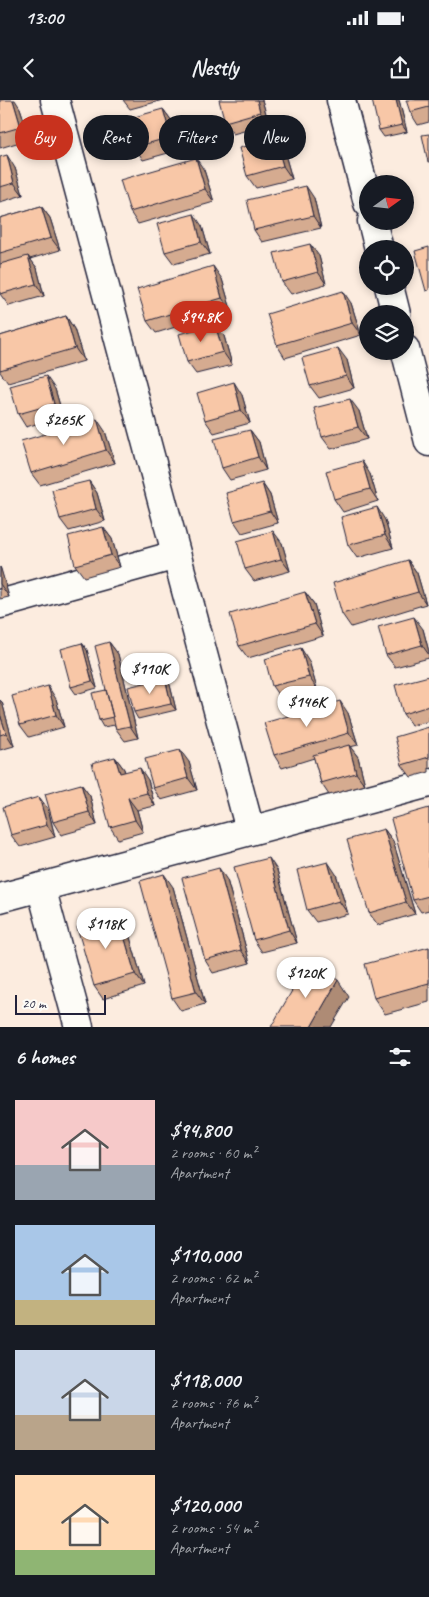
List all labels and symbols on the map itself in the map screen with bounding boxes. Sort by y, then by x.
north arrow [359,175,414,230]
pin: $94.8K [160,300,242,343]
pin: $265K [29,404,99,446]
pin: $110K [115,652,185,695]
pin: $146K [272,686,342,728]
pin: $118K [71,908,141,950]
pin: $120K [271,956,341,999]
scale bar [15,992,106,1015]

